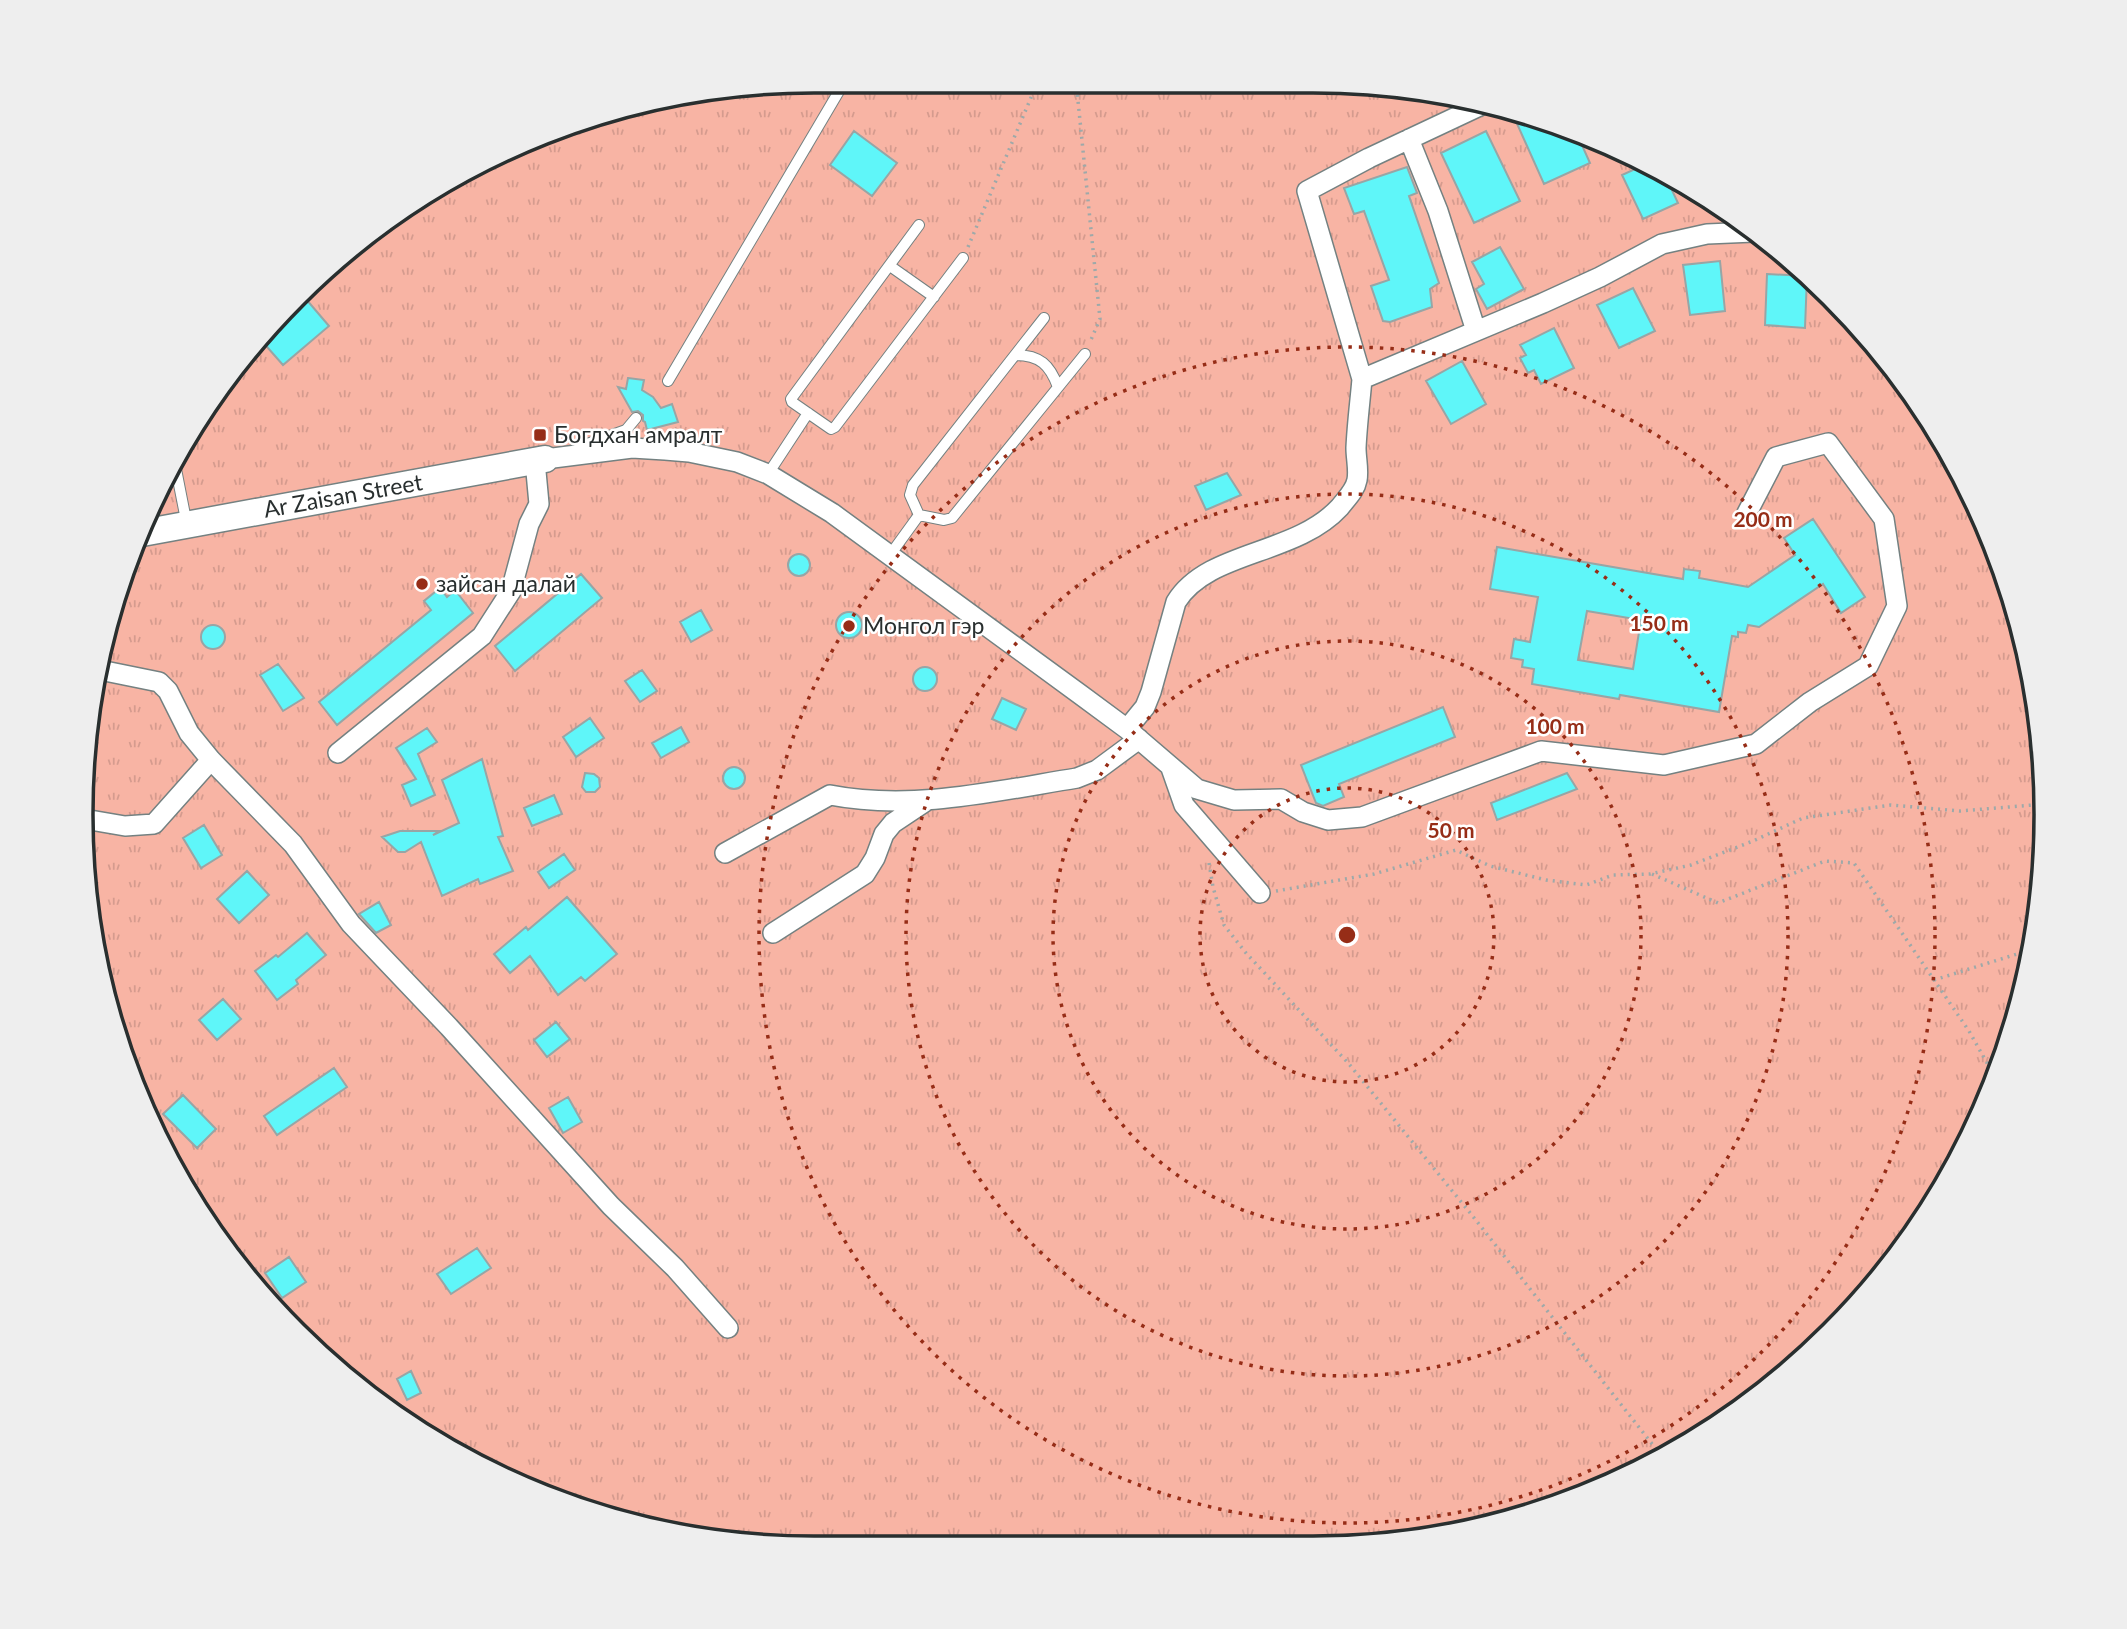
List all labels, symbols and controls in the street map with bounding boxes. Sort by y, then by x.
place label: Богдхан амралт [554,420,723,448]
marker: Богдхан амралт [532,427,548,443]
street label: Ar Zaisan Street [261,467,425,523]
text: 200 m [1733,506,1793,531]
place label: зайсан далай [436,569,576,597]
marker: зайсан далай [414,576,430,592]
text: 150 m [1629,610,1689,635]
place label: Монгол гэр [863,611,984,639]
marker: Монгол гэр [841,618,857,634]
text: 100 m [1525,713,1585,738]
text: 50 m [1427,817,1475,842]
centre of rings [1335,923,1359,947]

